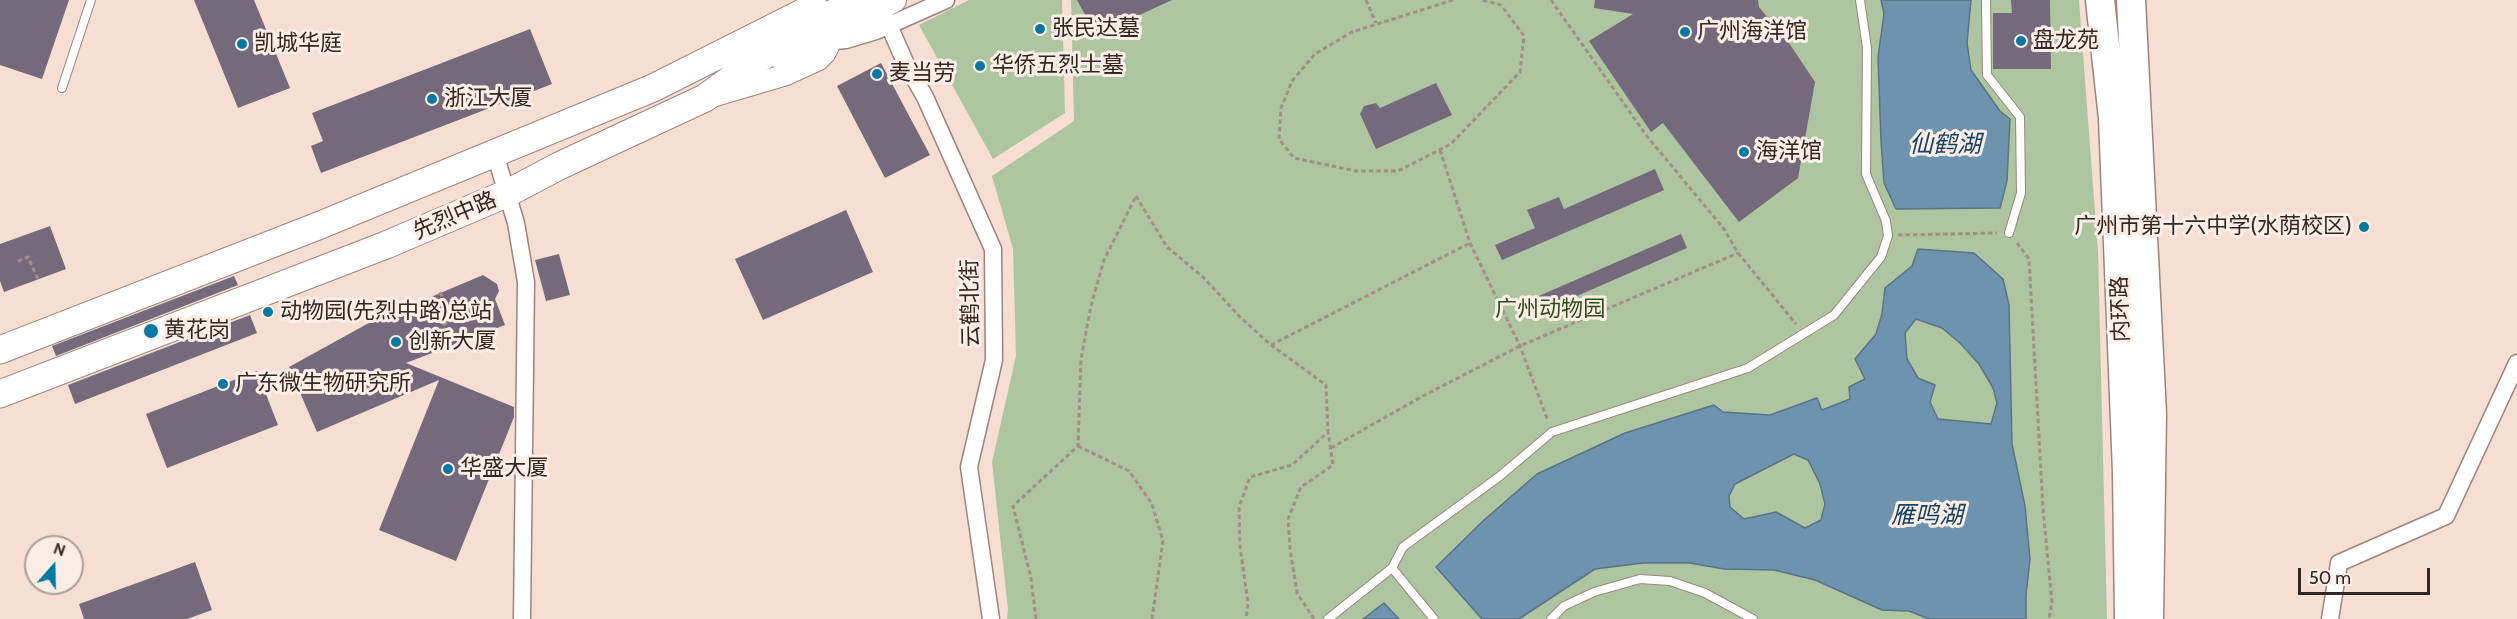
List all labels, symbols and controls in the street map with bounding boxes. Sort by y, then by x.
place label: 张民达墓 [1052,16,1140,42]
place label: 广州海洋馆 [1697,19,1807,45]
marker: 张民达墓 [1033,22,1047,36]
marker: 广州海洋馆 [1678,25,1692,39]
place label: 盘龙苑 [2033,28,2099,54]
place label: 凯城华庭 [254,31,342,57]
marker: 盘龙苑 [2014,34,2028,48]
marker: 凯城华庭 [235,37,249,51]
place label: 华侨五烈士墓 [992,53,1124,79]
marker: 华侨五烈士墓 [973,59,987,73]
place label: 麦当劳 [889,61,955,87]
marker: 麦当劳 [870,67,884,81]
place label: 浙江大厦 [444,86,532,112]
marker: 浙江大厦 [425,92,439,106]
water label: 仙鹤湖 [1909,131,1981,159]
place label: 海洋馆 [1756,139,1822,165]
marker: 海洋馆 [1737,145,1751,159]
street label: 先烈中路 [409,187,501,245]
place label: 广州市第十六中学(水荫校区) [2074,214,2352,240]
marker: 广州市第十六中学(水荫校区) [2357,220,2371,234]
street label: 云鹤北街 [957,259,985,347]
street label: 内环路 [2107,276,2135,342]
park label: 广州动物园 [1495,297,1605,323]
place label: 动物园(先烈中路)总站 [280,299,492,325]
marker: 动物园(先烈中路)总站 [261,305,275,319]
place label: 黄花岗 [164,318,230,344]
marker: 黄花岗 [142,322,160,340]
place label: 创新大厦 [408,329,496,355]
marker: 创新大厦 [389,335,403,349]
place label: 广东微生物研究所 [235,371,411,397]
marker: 广东微生物研究所 [216,377,230,391]
place label: 华盛大厦 [460,456,548,482]
marker: 华盛大厦 [441,462,455,476]
water label: 雁鸣湖 [1891,502,1963,530]
north arrow [24,535,84,595]
text: N [51,539,68,560]
scale bar [2301,556,2433,594]
text: 50 m [2309,567,2351,589]

